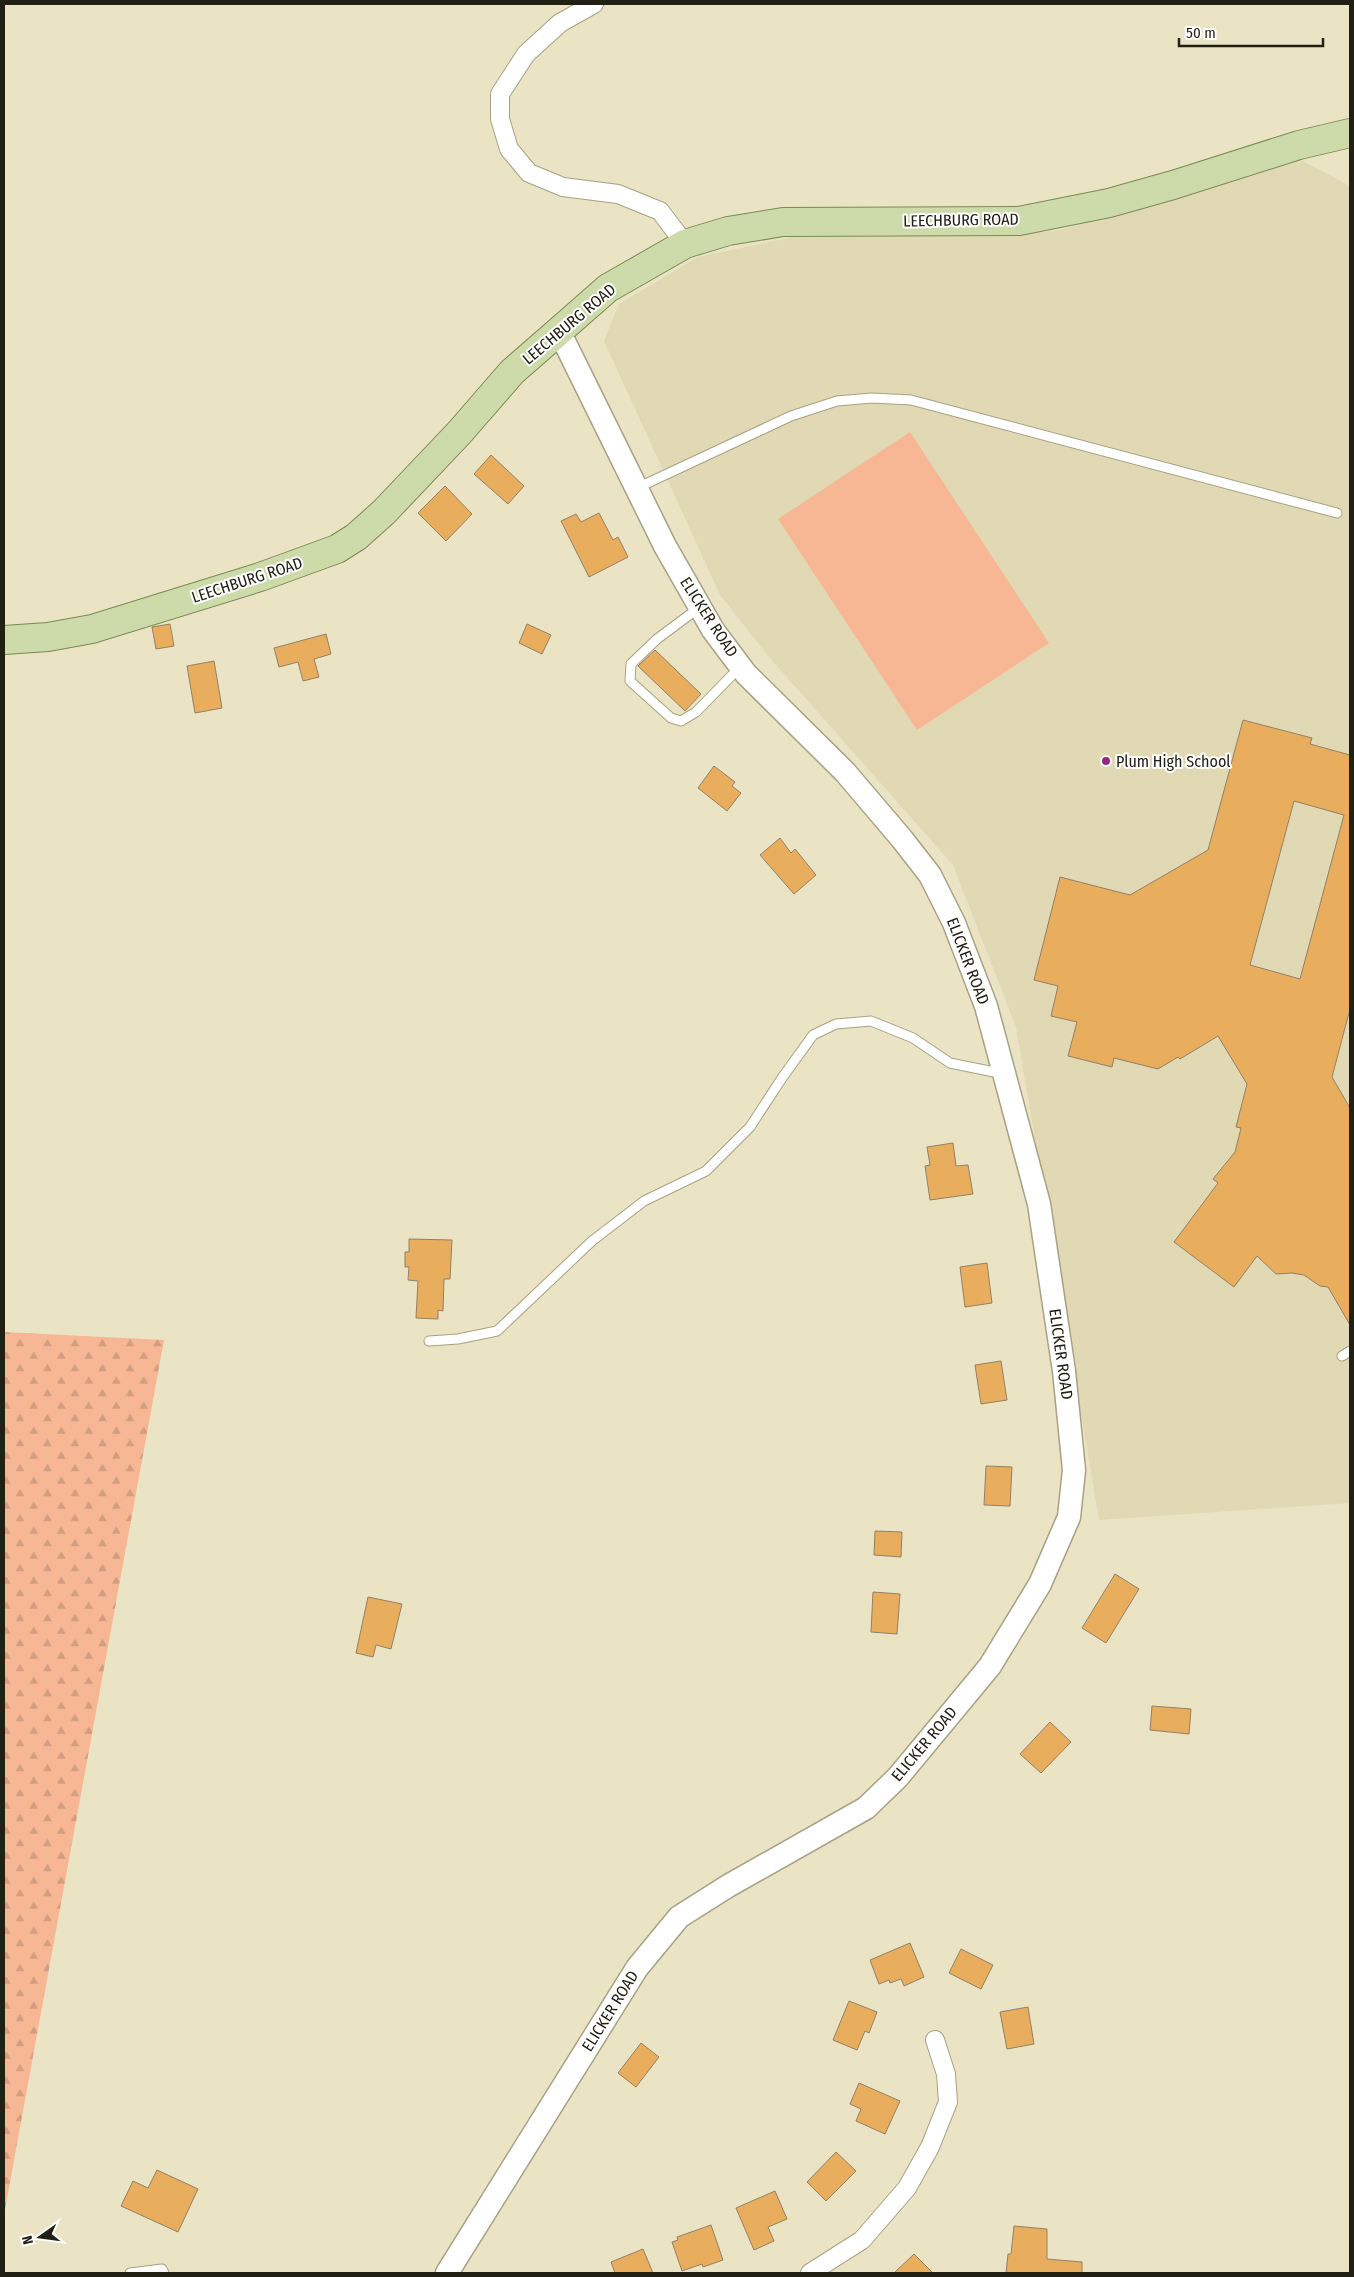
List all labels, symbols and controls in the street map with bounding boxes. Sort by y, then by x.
scale bar [1179,15,1323,47]
text: 50 m [1186,24,1216,42]
street label: LEECHBURG ROAD [903,209,1019,231]
street label: LEECHBURG ROAD [519,280,619,368]
street label: LEECHBURG ROAD [189,553,305,607]
street label: ELICKER ROAD [676,573,742,661]
place label: Plum High School [1116,752,1231,771]
marker: Plum High School [1100,755,1112,767]
street label: ELICKER ROAD [943,915,993,1007]
street label: ELICKER ROAD [1045,1307,1077,1401]
street label: ELICKER ROAD [887,1703,961,1785]
street label: ELICKER ROAD [578,1967,642,2055]
north arrow [15,2212,65,2262]
text: N [19,2234,37,2246]

